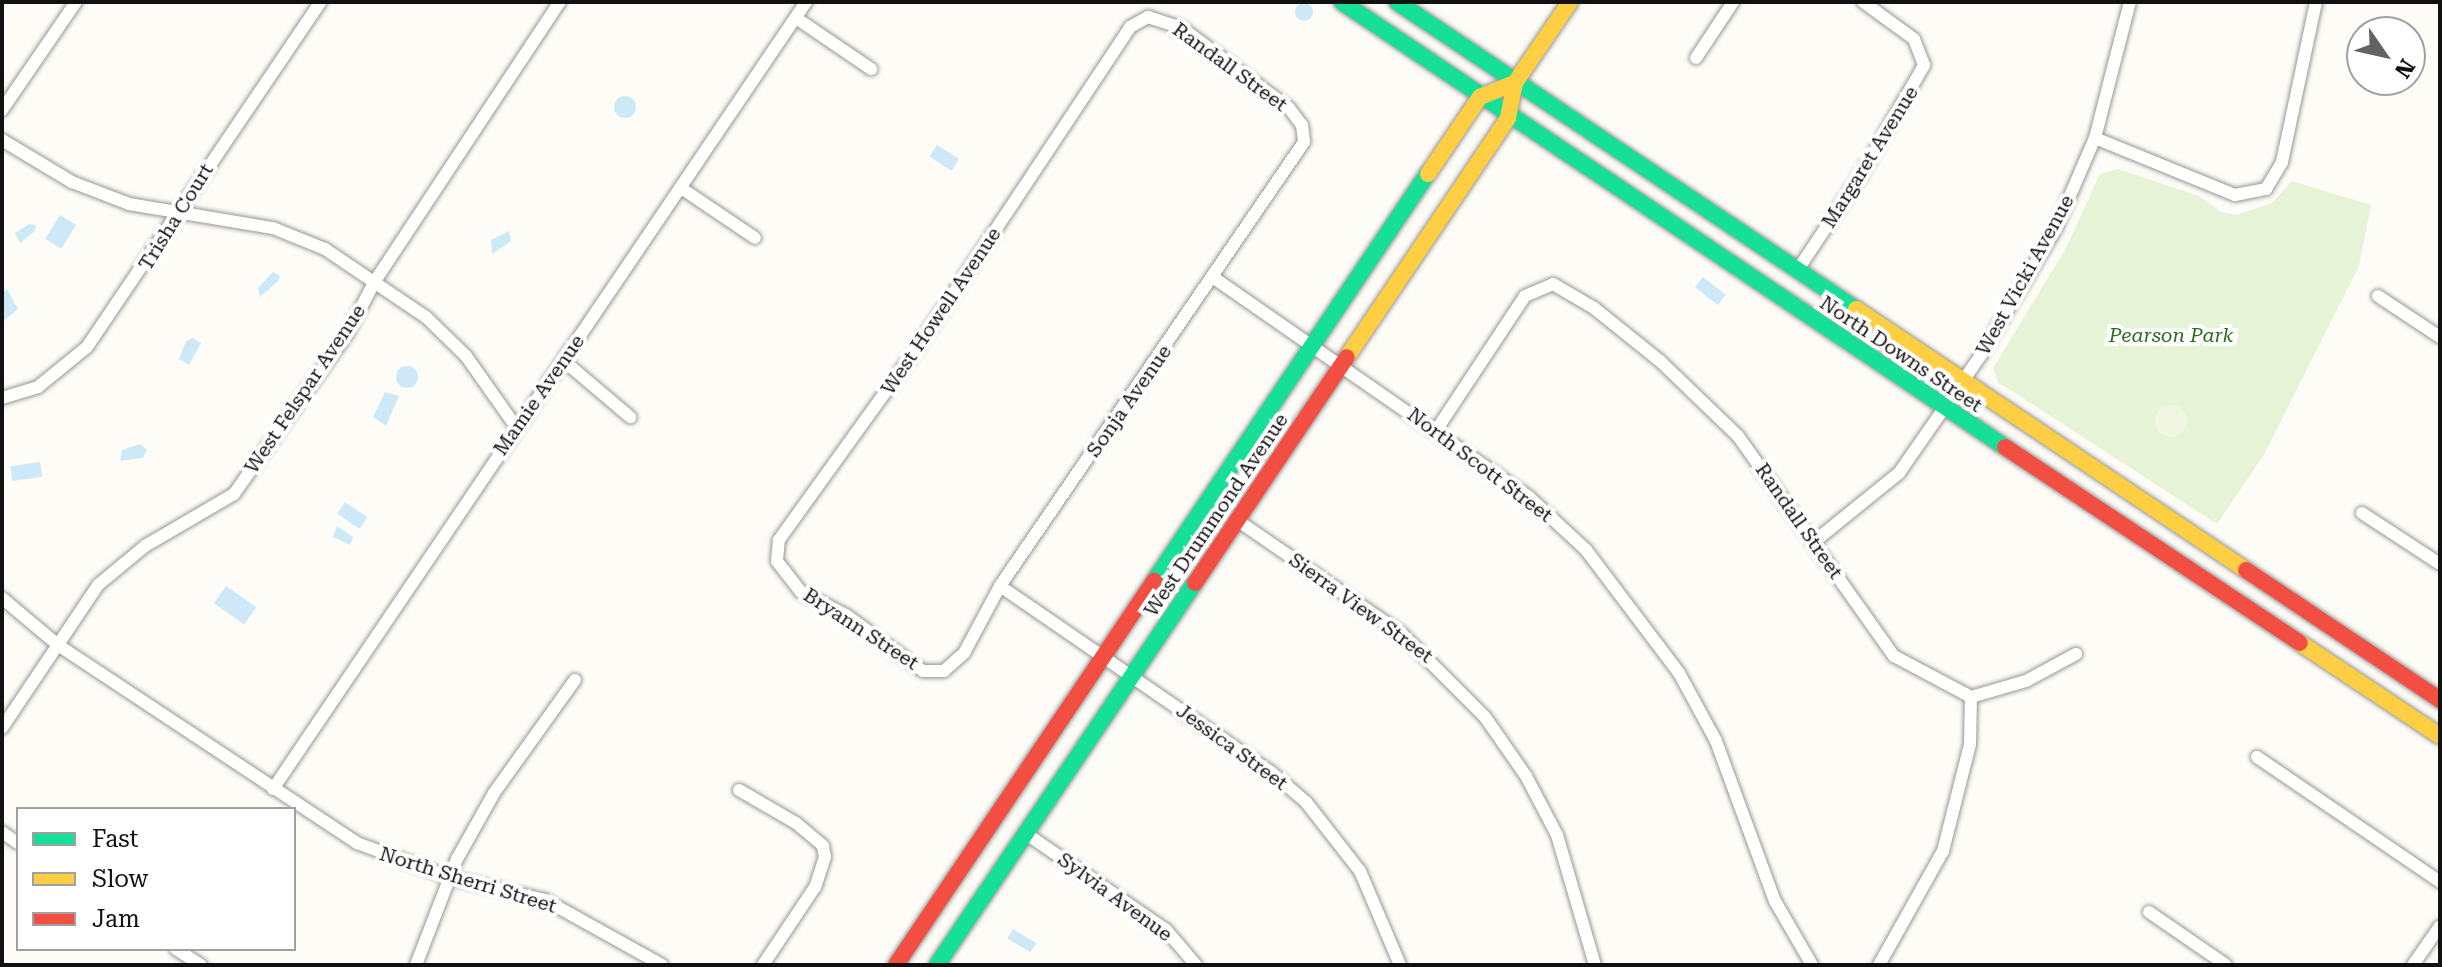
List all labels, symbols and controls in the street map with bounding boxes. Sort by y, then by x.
north arrow [2346,16,2426,96]
street label: Randall Street [1168,17,1292,117]
text: N [2390,55,2420,83]
street label: Margaret Avenue [1817,82,1923,232]
street label: Trisha Court [134,159,218,275]
street label: West Vicki Avenue [1971,191,2079,359]
street label: West Howell Avenue [876,223,1006,399]
street label: North Downs Street [1815,291,1987,417]
street label: West Felspar Avenue [240,300,370,478]
park label: Pearson Park [2109,323,2233,347]
street label: Mamie Avenue [488,330,590,460]
street label: Sonja Avenue [1081,340,1177,462]
street label: North Scott Street [1403,403,1557,527]
street label: West Drummond Avenue [1139,409,1293,621]
street label: Randall Street [1750,458,1848,584]
street label: Sierra View Street [1284,548,1438,668]
street label: Bryann Street [799,583,923,675]
street label: Jessica Street [1172,699,1292,795]
legend [16,807,296,951]
text: Fast [92,825,139,853]
street label: North Sherri Street [377,842,559,918]
street label: Sylvia Avenue [1053,847,1177,947]
text: Slow [92,865,148,893]
text: Jam [92,905,140,933]

